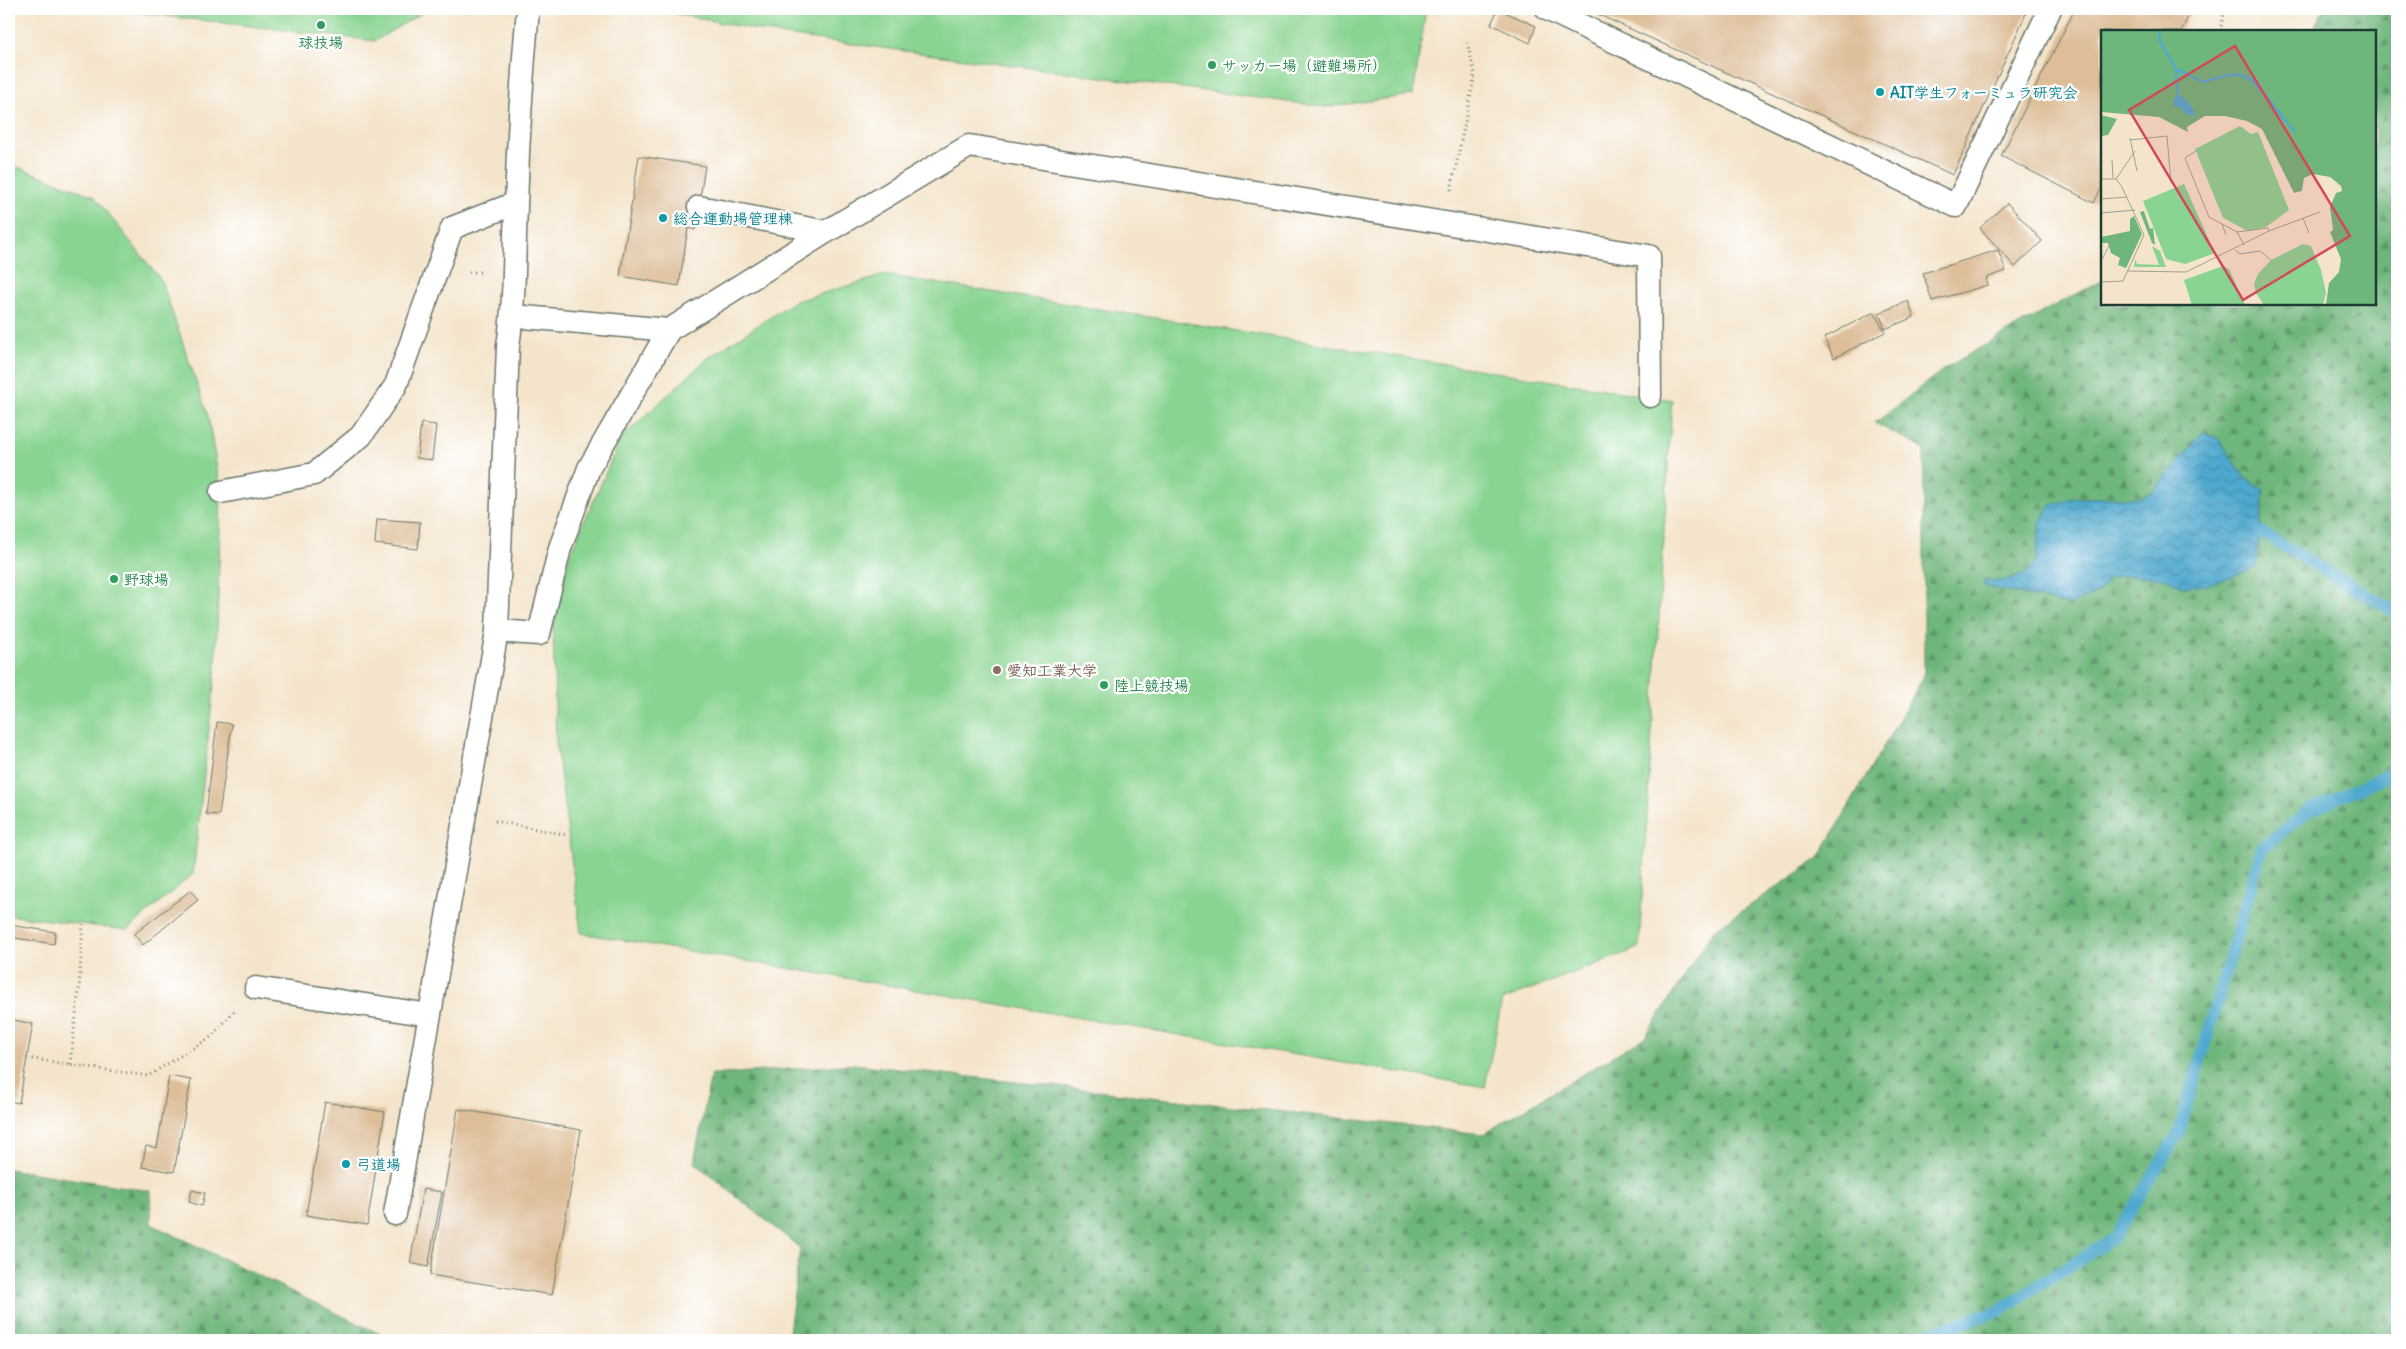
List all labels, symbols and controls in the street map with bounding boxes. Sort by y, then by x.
marker: 球技場 [315,19,327,31]
inset map [2101,30,2376,305]
place label: 球技場 [298,33,344,52]
place label: サッカー場（避難場所） [1222,56,1387,75]
marker: サッカー場（避難場所） [1206,59,1218,71]
place label: AIT学生フォーミュラ研究会 [1890,83,2078,102]
marker: AIT学生フォーミュラ研究会 [1874,86,1886,98]
place label: 総合運動場管理棟 [673,209,793,228]
marker: 総合運動場管理棟 [657,212,669,224]
place label: 野球場 [124,570,169,589]
marker: 野球場 [108,573,120,585]
place label: 愛知工業大学 [1007,661,1097,680]
marker: 愛知工業大学 [991,664,1003,676]
place label: 陸上競技場 [1114,676,1189,695]
marker: 陸上競技場 [1098,679,1110,691]
place label: 弓道場 [356,1155,401,1174]
marker: 弓道場 [340,1158,352,1170]

